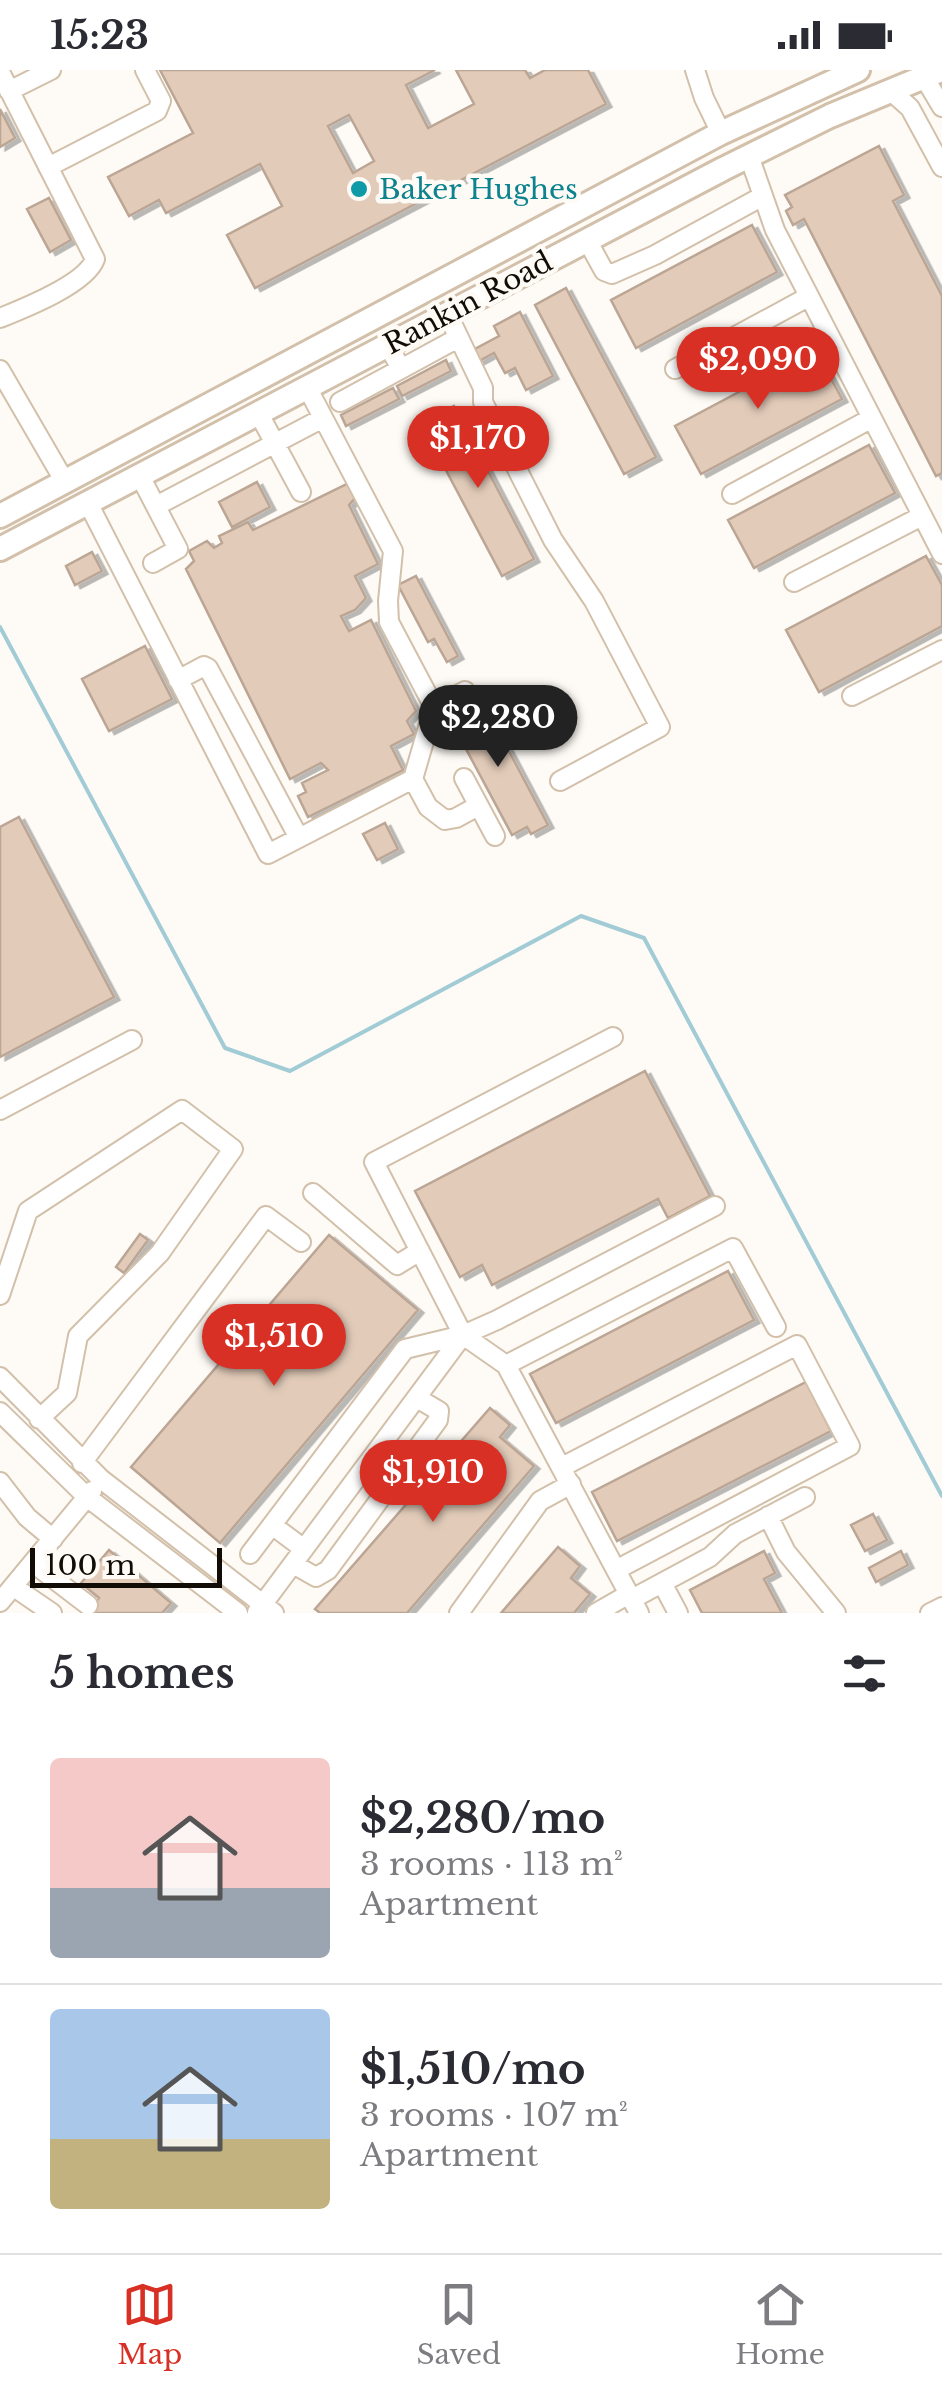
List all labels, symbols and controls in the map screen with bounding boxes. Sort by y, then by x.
text: 15:23 [50,12,149,59]
place label: Baker Hughes [379,172,578,207]
marker: Baker Hughes [348,178,370,200]
street label: Rankin Road [378,244,558,362]
pin: $2,090 [677,327,839,412]
text: $2,090 [698,339,818,379]
pin: $1,170 [397,406,559,491]
text: $1,170 [429,418,527,458]
pin: $2,280 [417,685,579,770]
text: $2,280 [440,697,556,737]
pin: $1,510 [193,1304,355,1389]
text: $1,510 [224,1316,324,1356]
pin: $1,910 [352,1440,514,1525]
text: $1,910 [382,1452,484,1492]
scale bar [30,1543,222,1588]
text: 100 m [45,1548,136,1583]
icon: filters [837,1646,892,1701]
text: 5 homes [50,1647,234,1699]
text: $2,280/mo [360,1792,605,1844]
icon: home [130,1798,250,1918]
text: 3 rooms · 113 m² [360,1844,623,1884]
text: Apartment [360,1884,538,1924]
text: $1,510/mo [360,2043,586,2095]
icon: home [130,2049,250,2169]
text: 3 rooms · 107 m² [360,2095,628,2135]
text: Apartment [360,2135,538,2175]
tab: Map [117,2277,182,2372]
tab: Saved [417,2277,501,2372]
tab: Home [735,2277,825,2372]

